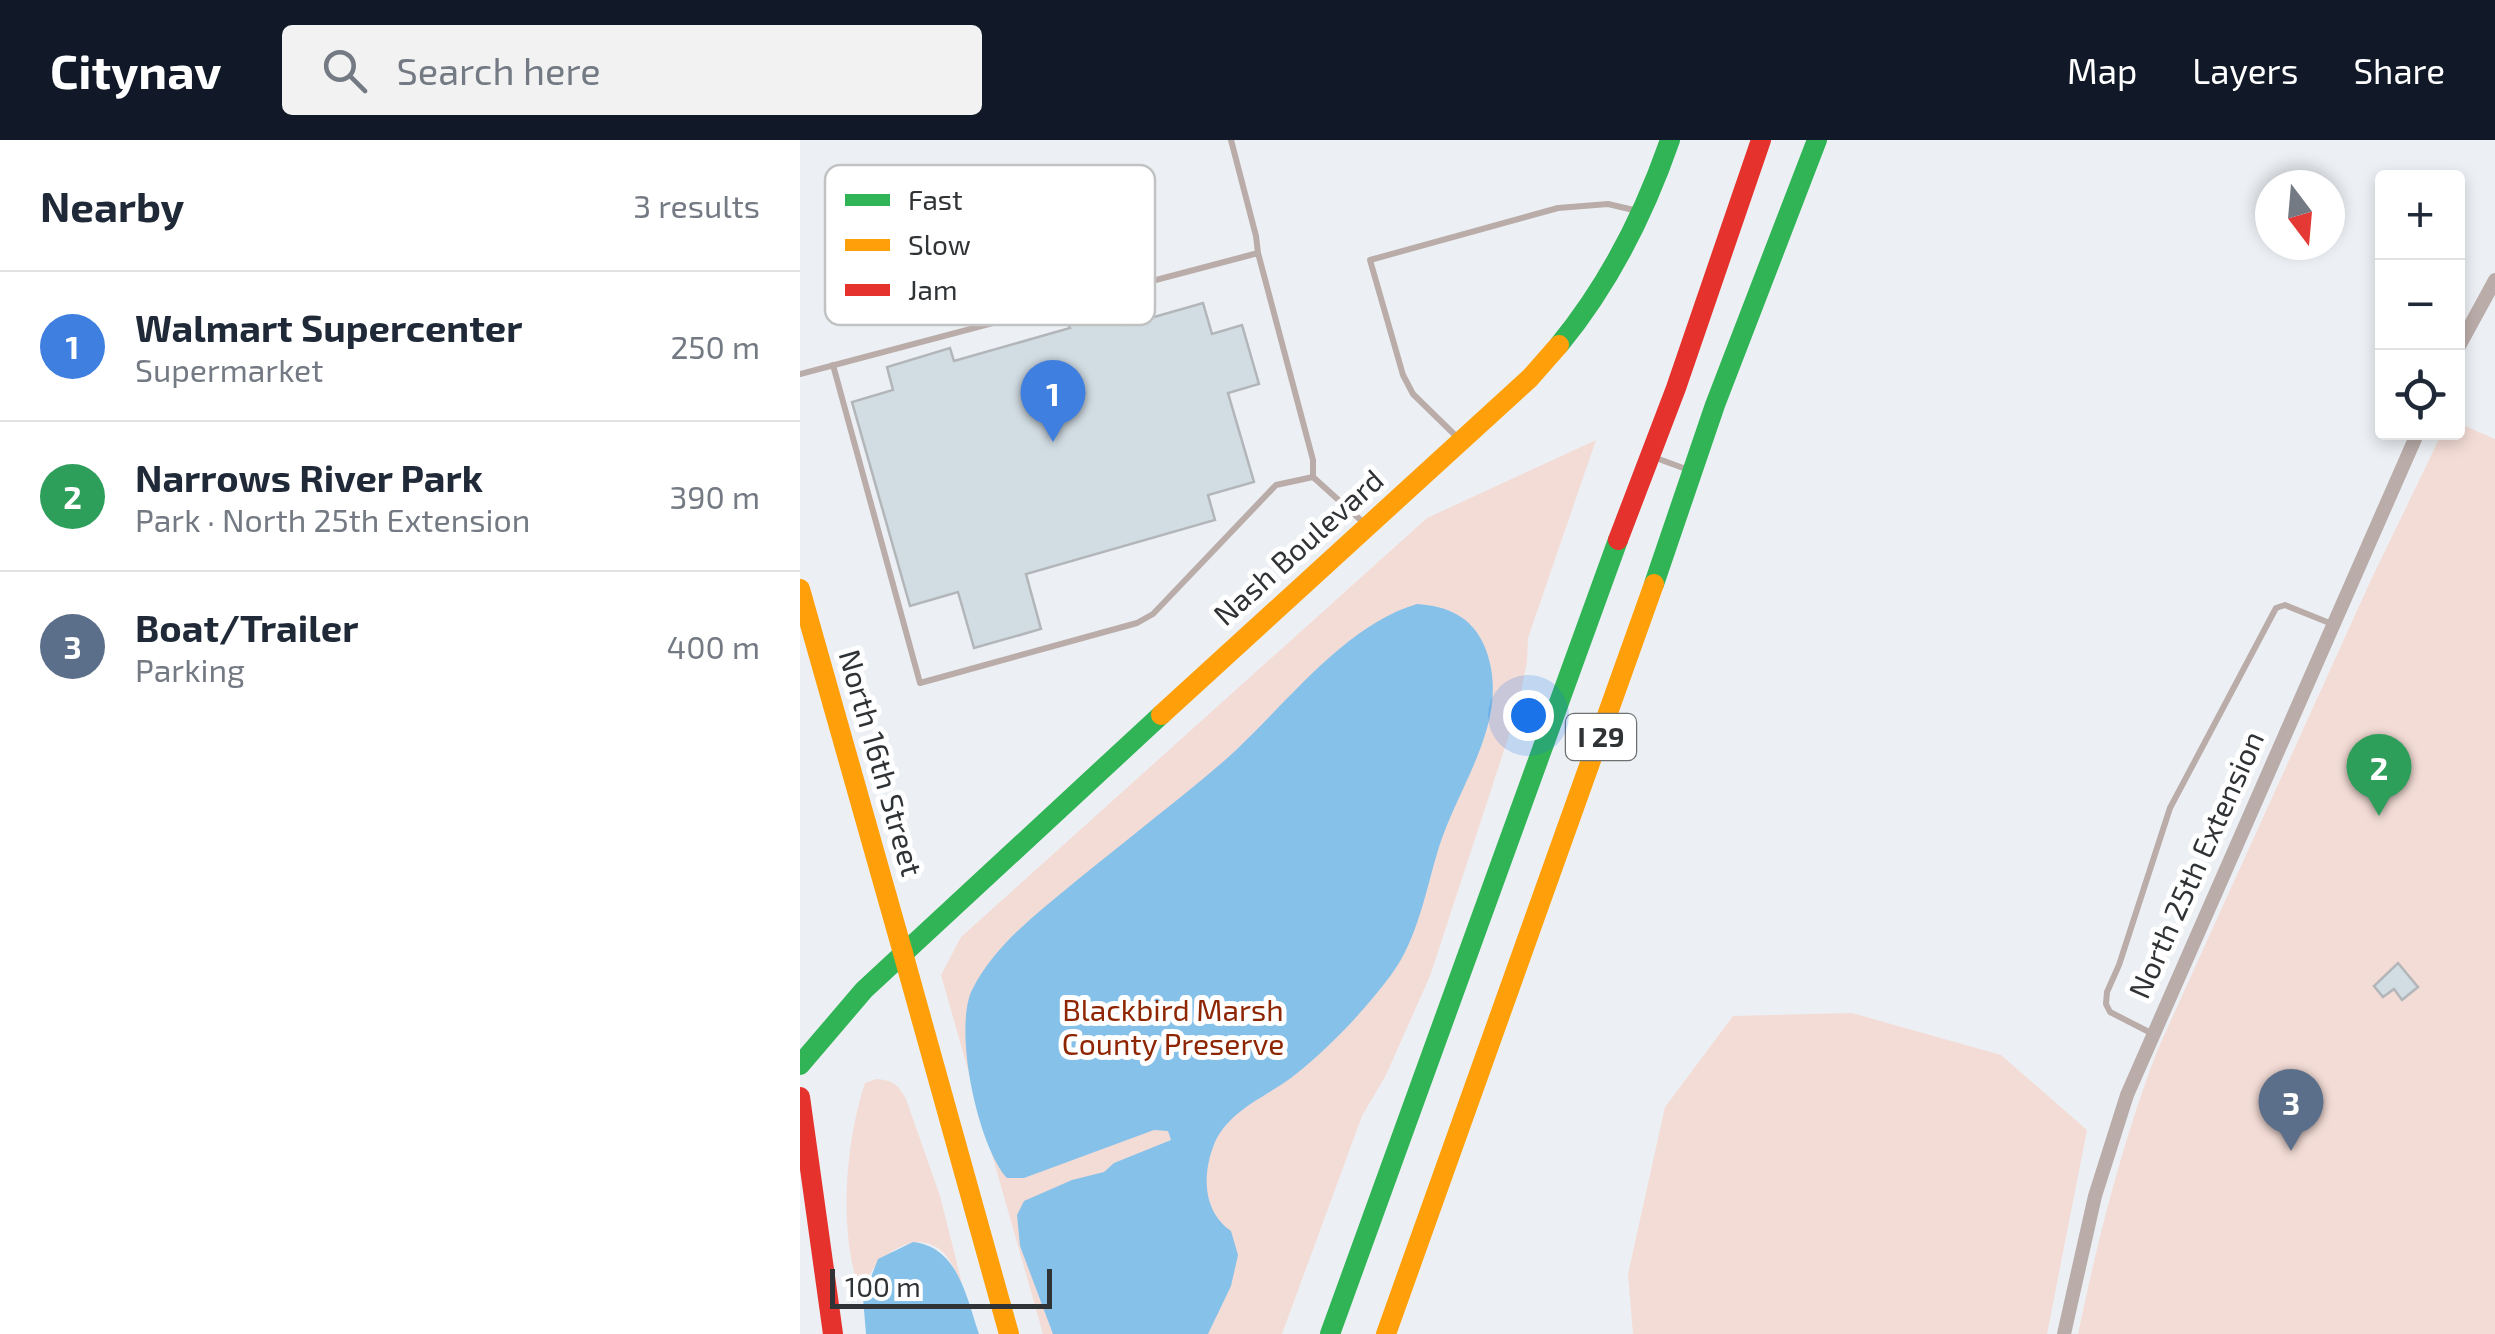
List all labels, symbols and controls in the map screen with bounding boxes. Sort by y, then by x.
search box [282,25,982,115]
text: Citynav [50,41,222,99]
icon: search [317,43,372,98]
text: Search here [397,47,601,93]
text: Map [2067,49,2137,91]
text: Layers [2192,49,2298,91]
text: Share [2353,49,2445,91]
legend [825,165,1155,325]
north arrow [2255,170,2345,260]
map controls [2375,170,2465,440]
button: + [2375,170,2465,260]
text: Nearby [40,180,184,230]
text: Fast [908,182,963,216]
text: 3 results [633,186,760,224]
text: Slow [908,227,971,261]
button: − [2375,260,2465,350]
text: Jam [908,272,957,306]
text: Walmart Supercenter [135,304,522,350]
text: 1 [66,327,79,365]
text: 250 m [670,327,760,365]
text: Supermarket [135,350,323,388]
button: locate [2375,350,2465,440]
pin: 1 [1020,360,1086,442]
text: Narrows River Park [135,454,483,500]
street label: Nash Boulevard [1205,461,1390,632]
text: 2 [63,477,82,515]
text: 390 m [669,477,760,515]
text: Park · North 25th Extension [135,500,530,538]
text: Boat/Trailer [135,604,358,650]
text: 3 [63,627,82,665]
text: 400 m [667,627,760,665]
street label: North 16th Street [832,645,931,880]
text: Parking [135,650,245,688]
your location [1503,690,1554,741]
road number: I 29 [1566,714,1636,760]
street label: North 25th Extension [2120,725,2270,1004]
pin: 2 [2346,734,2412,816]
park label: Blackbird Marsh County Preserve [1062,991,1284,1061]
pin: 3 [2258,1068,2324,1151]
scale bar [830,1264,1052,1308]
text: 100 m [845,1269,921,1303]

